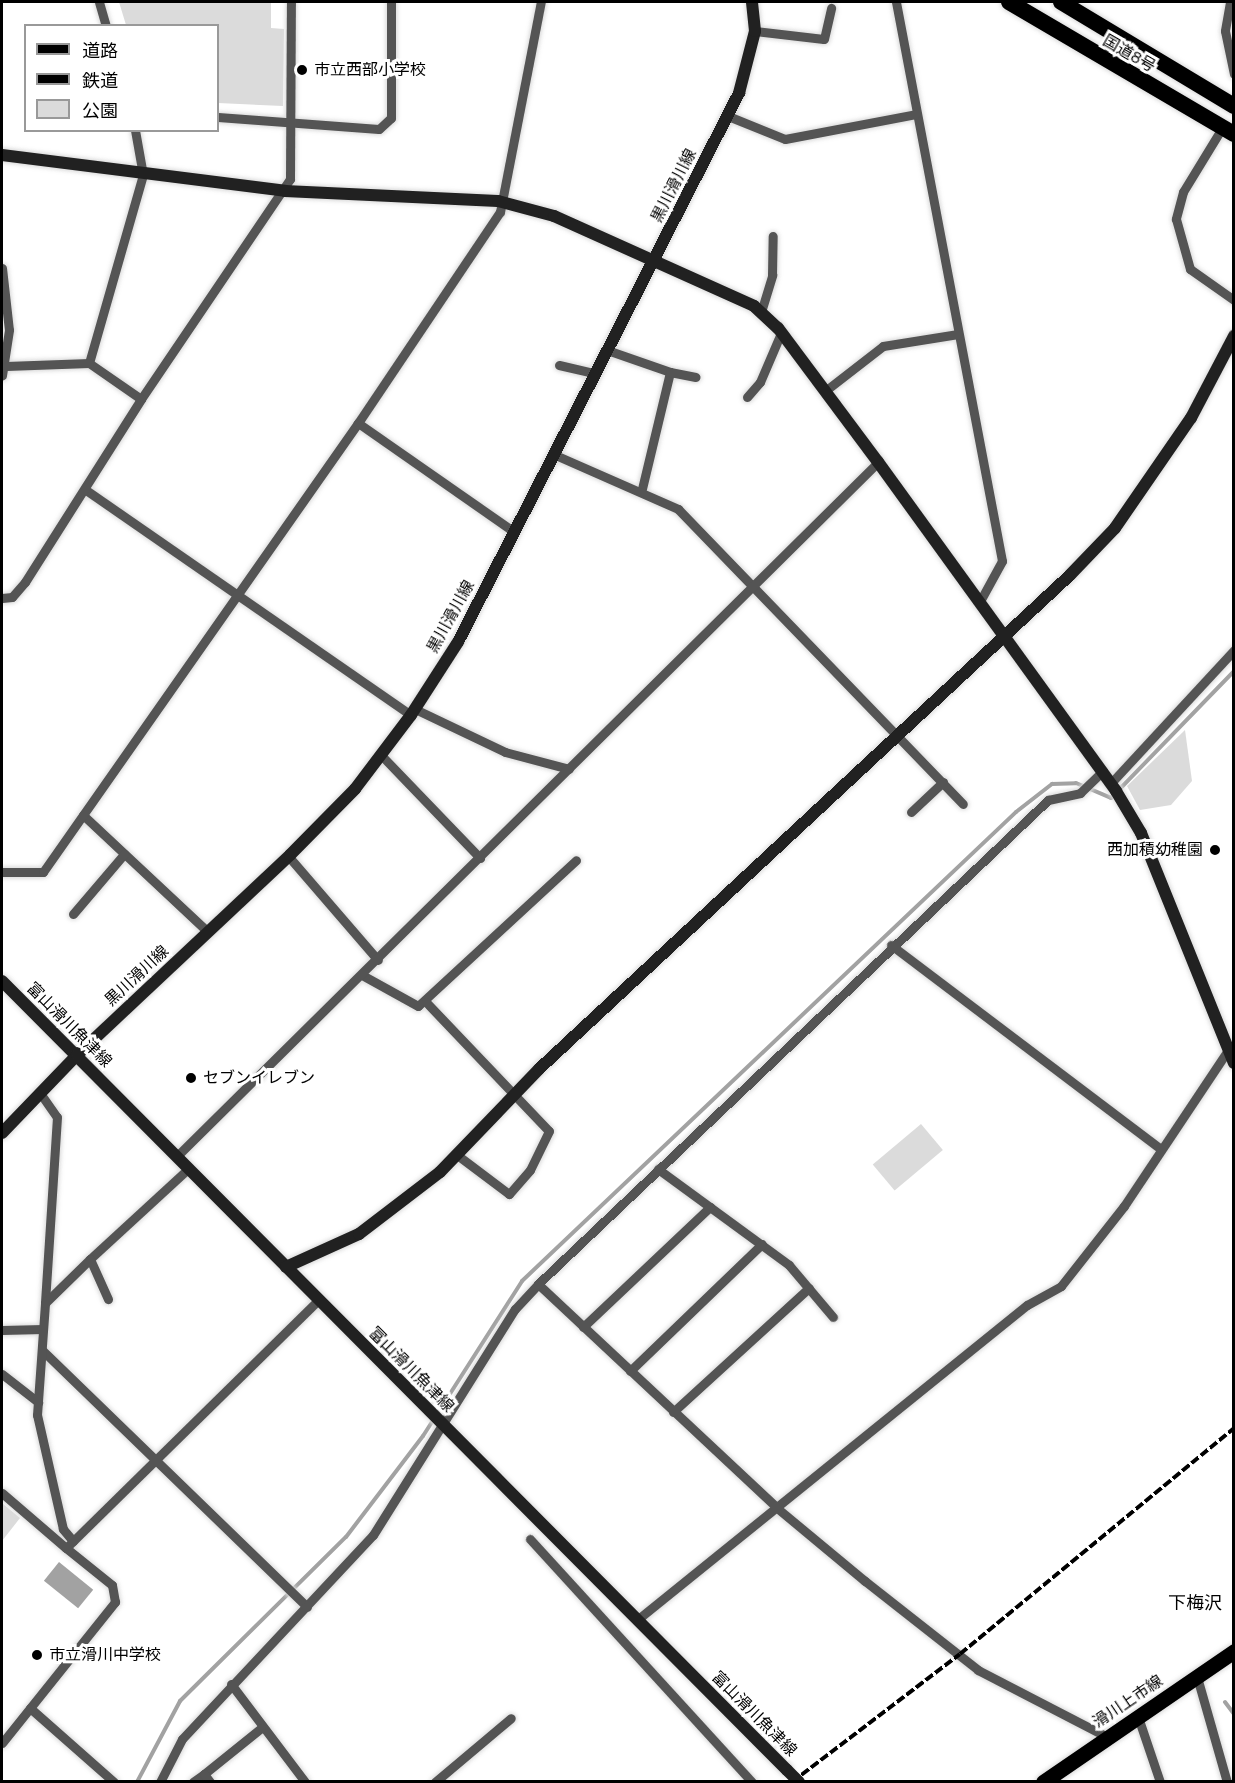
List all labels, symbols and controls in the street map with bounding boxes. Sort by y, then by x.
legend [24,24,219,132]
street label: 国道8号 [1099,31,1159,77]
text: 道路 [82,39,118,63]
place label: 市立西部小学校 [314,60,426,80]
marker: 市立西部小学校 [295,63,309,77]
text: 鉄道 [82,69,118,93]
text: 公園 [82,99,118,123]
street label: 黒川滑川線 [647,146,701,226]
street label: 黒川滑川線 [423,577,479,657]
place label: 西加積幼稚園 [1107,840,1203,860]
marker: 西加積幼稚園 [1208,843,1222,857]
street label: 黒川滑川線 [101,942,173,1010]
street label: 富山滑川魚津線 [23,979,115,1071]
place label: セブンイレブン [203,1068,315,1088]
marker: セブンイレブン [184,1071,198,1085]
street label: 富山滑川魚津線 [365,1324,457,1416]
district label: 下梅沢 [1168,1592,1222,1614]
place label: 市立滑川中学校 [49,1645,161,1665]
marker: 市立滑川中学校 [30,1648,44,1662]
street label: 富山滑川魚津線 [708,1668,800,1760]
street label: 滑川上市線 [1089,1672,1167,1732]

